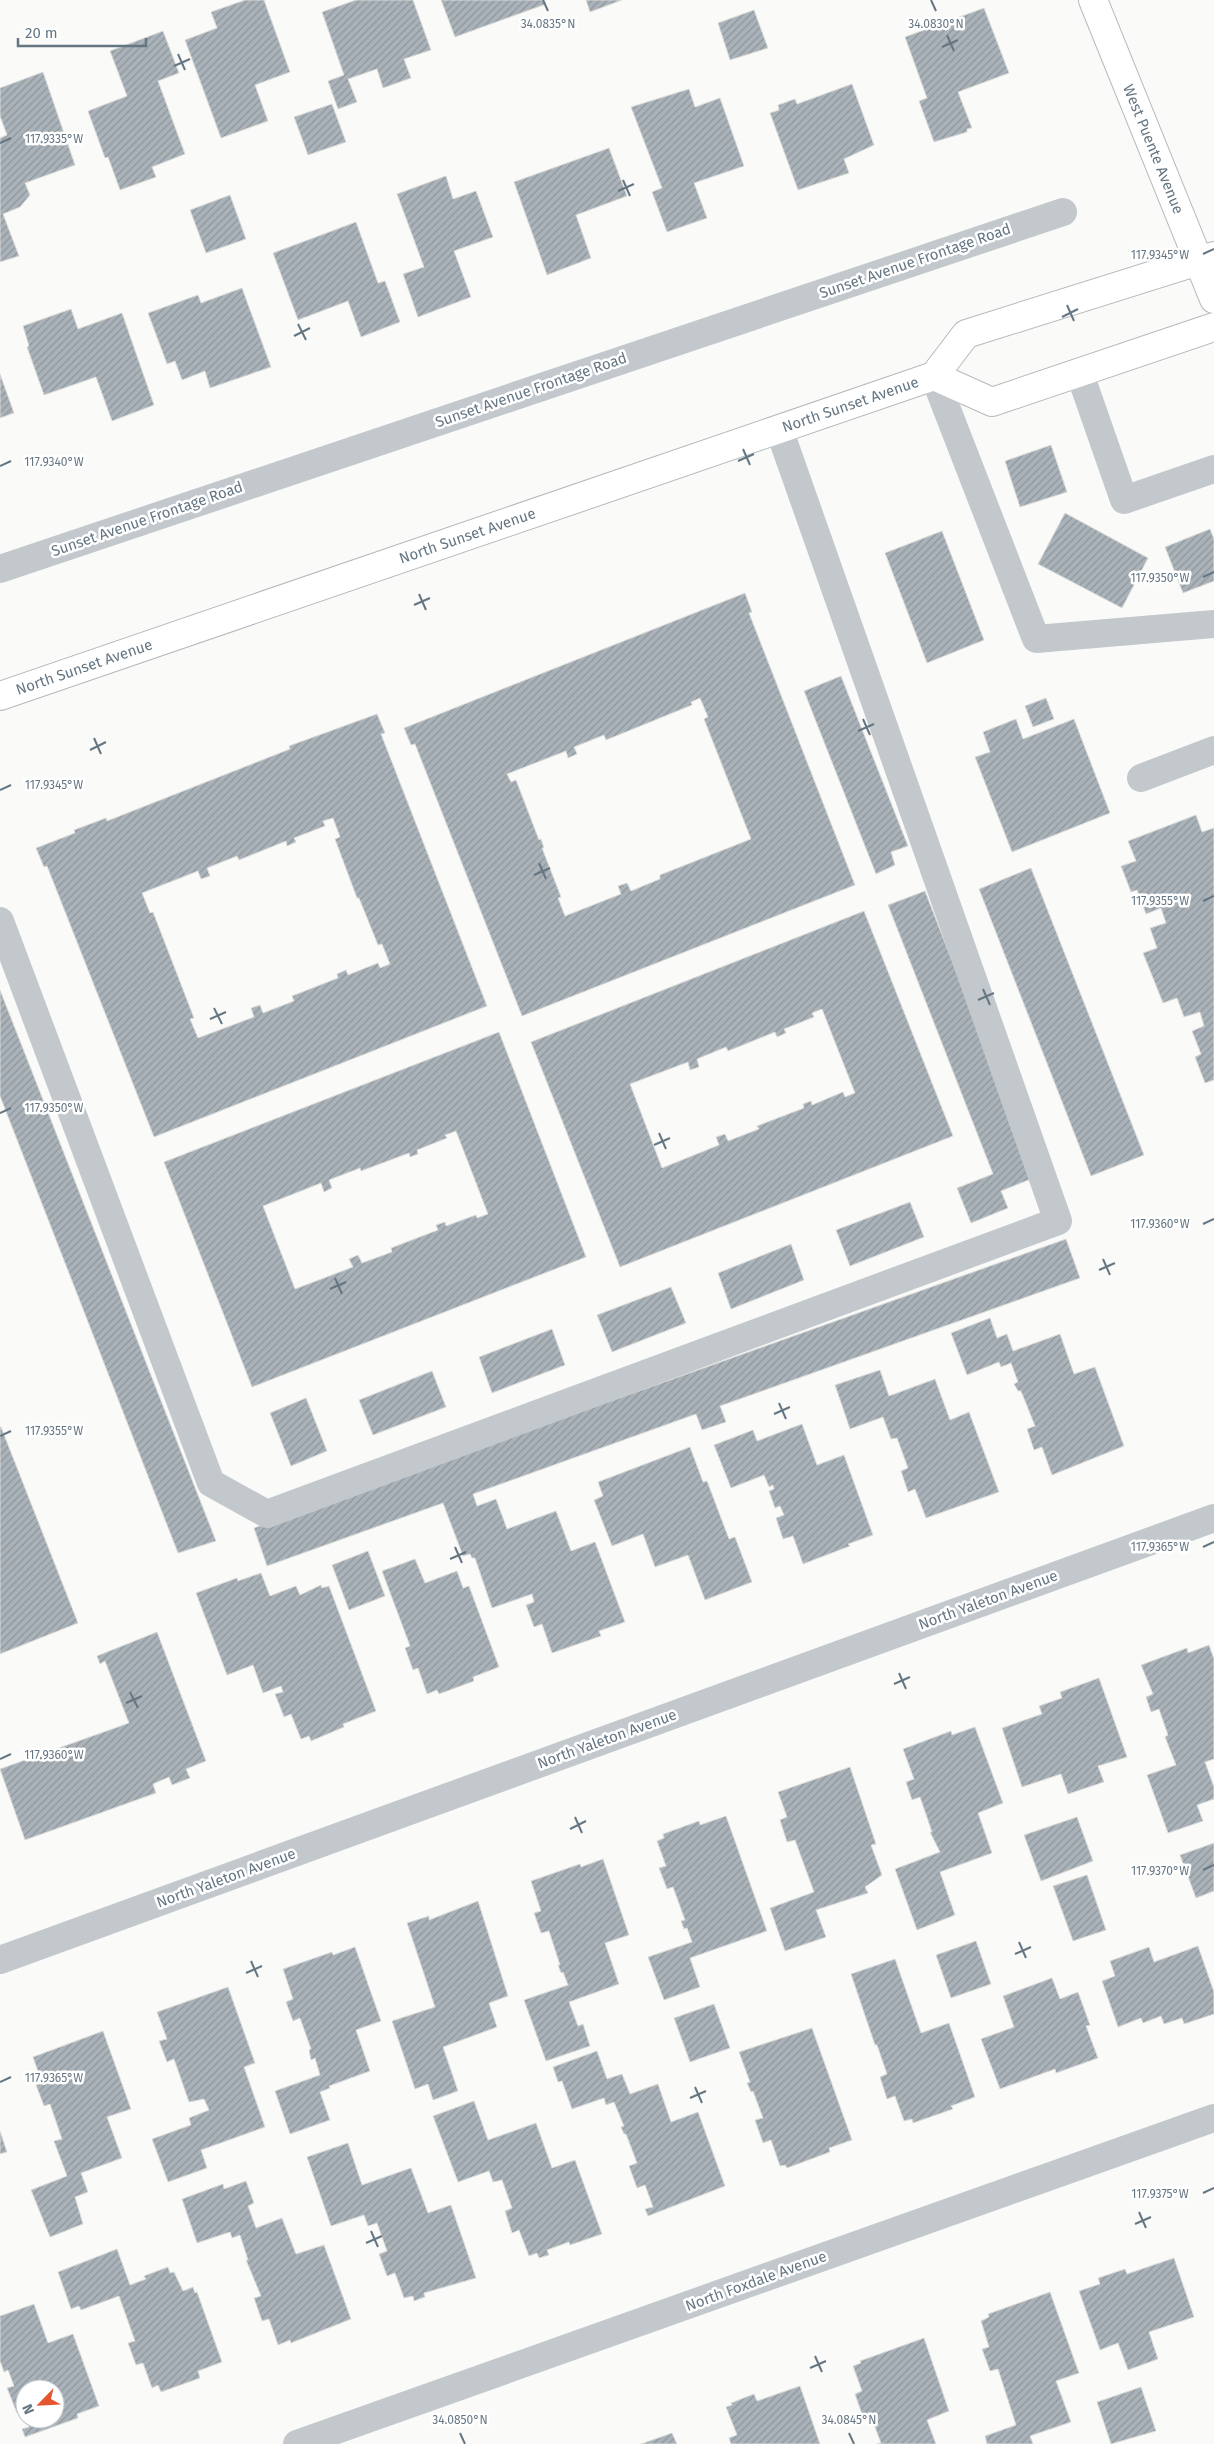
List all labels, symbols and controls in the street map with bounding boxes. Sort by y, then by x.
scale bar [18,15,145,47]
text: 34.0835°N [521,17,575,31]
text: 34.0830°N [908,17,964,31]
text: 20 m [25,24,58,42]
street label: West Puente Avenue [1119,82,1188,217]
text: 117.9335°W [25,132,83,146]
street label: Sunset Avenue Frontage Road [817,220,1013,302]
text: 117.9345°W [1131,248,1189,262]
street label: Sunset Avenue Frontage Road [433,349,629,431]
street label: North Sunset Avenue [780,373,921,436]
text: 117.9340°W [24,455,84,469]
street label: Sunset Avenue Frontage Road [49,478,245,560]
street label: North Sunset Avenue [397,504,538,568]
text: 117.9350°W [1130,571,1190,585]
street label: North Sunset Avenue [14,635,155,699]
text: 117.9345°W [25,778,83,792]
text: 117.9355°W [1131,894,1189,908]
text: 117.9350°W [24,1101,84,1115]
text: 117.9360°W [1130,1217,1190,1231]
text: 117.9355°W [25,1424,83,1438]
text: 117.9365°W [1131,1540,1189,1554]
street label: North Yaleton Avenue [916,1566,1060,1634]
street label: North Yaleton Avenue [535,1705,679,1773]
text: 117.9360°W [24,1748,84,1762]
street label: North Yaleton Avenue [154,1844,298,1912]
text: 117.9370°W [1131,1864,1189,1878]
text: 117.9365°W [25,2071,83,2085]
text: 117.9375°W [1131,2187,1189,2201]
street label: North Foxdale Avenue [683,2247,829,2315]
north arrow [15,2379,65,2429]
text: N [19,2401,38,2417]
text: 34.0850°N [432,2413,488,2427]
text: 34.0845°N [822,2413,877,2427]

